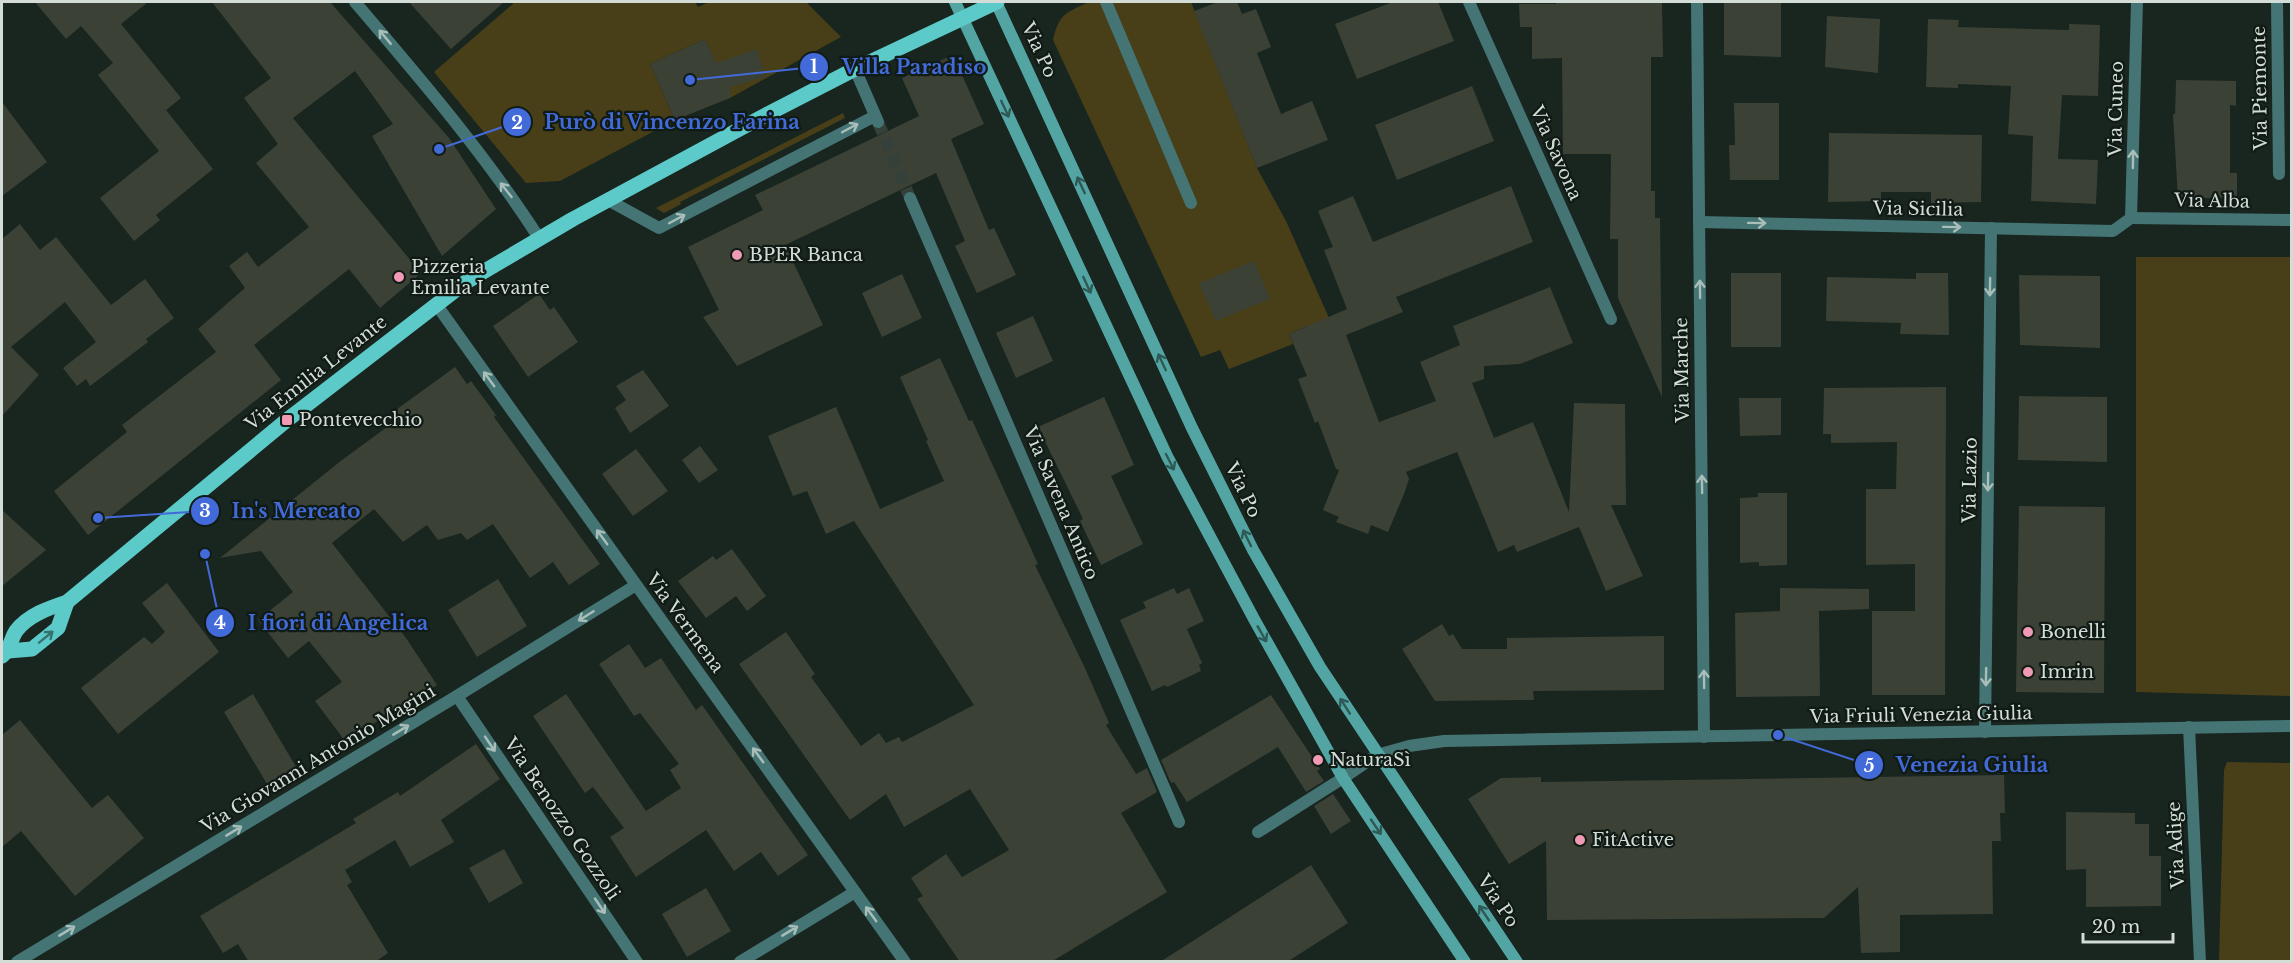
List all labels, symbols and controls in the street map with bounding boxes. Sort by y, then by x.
street label: Via Po [1016,18,1061,81]
street label: Via Piemonte [2248,26,2272,151]
one-way arrow [378,30,392,45]
callout: Villa Paradiso [799,48,998,86]
text: Villa Paradiso [841,55,986,79]
text: 1 [810,56,818,78]
street label: Via Cuneo [2104,61,2128,158]
one-way arrow [999,99,1011,117]
street label: Via Savona [1525,101,1587,204]
callout: Purò di Vincenzo Farina [502,103,812,141]
text: Purò di Vincenzo Farina [544,110,800,134]
text: 2 [511,112,523,134]
one-way arrow [841,122,859,133]
one-way arrow [2127,150,2138,170]
one-way arrow [1075,176,1087,194]
one-way arrow [499,182,512,198]
street label: Via Alba [2173,189,2250,213]
street label: Via Sicilia [1872,197,1963,221]
one-way arrow [668,213,686,224]
one-way arrow [1747,217,1767,229]
one-way arrow [1942,221,1962,233]
place label: BPER Banca [749,244,863,266]
marker: BPER Banca [730,248,744,262]
place label: Pizzeria Emilia Levante [411,256,550,299]
marker: Pizzeria Emilia Levante [392,270,406,284]
one-way arrow [1082,276,1094,294]
one-way arrow [1984,276,1996,296]
one-way arrow [1694,279,1705,299]
street label: Via Emilia Levante [240,311,391,436]
street label: Via Marche [1670,317,1694,424]
one-way arrow [1156,354,1167,372]
one-way arrow [483,371,495,387]
place label: Pontevecchio [299,409,422,431]
marker: Pontevecchio [280,413,294,427]
street label: Via Savena Antico [1018,422,1103,583]
street label: Via Lazio [1958,437,1982,524]
one-way arrow [1164,453,1176,470]
street label: Via Po [1220,458,1266,521]
one-way arrow [1982,471,1994,491]
one-way arrow [1696,474,1707,494]
callout: In's Mercato [190,492,373,530]
text: In's Mercato [232,499,360,523]
text: 3 [199,500,211,522]
one-way arrow [1240,529,1252,547]
one-way arrow [596,530,608,546]
street label: Via Vermena [641,568,729,677]
callout: I fiori di Angelica [205,604,441,642]
one-way arrow [578,609,595,622]
text: I fiori di Angelica [248,611,429,635]
text: 4 [214,612,226,634]
place label: Bonelli [2040,621,2106,643]
one-way arrow [1256,625,1268,642]
marker: Bonelli [2021,625,2035,639]
one-way arrow [38,631,54,644]
place label: Imrin [2040,661,2094,683]
marker: Imrin [2021,665,2035,679]
one-way arrow [1980,666,1992,686]
one-way arrow [1698,669,1709,689]
street label: Via Giovanni Antonio Magini [196,680,439,838]
one-way arrow [1339,698,1351,715]
street label: Via Friuli Venezia Giulia [1808,702,2033,728]
one-way arrow [392,723,409,735]
street label: Via Benozzo Gozzoli [499,733,625,904]
one-way arrow [484,735,496,752]
callout: Venezia Giulia [1854,746,2060,784]
one-way arrow [752,748,764,764]
place label: NaturaSì [1330,749,1411,771]
marker: NaturaSì [1311,753,1325,767]
text: Venezia Giulia [1895,753,2049,777]
text: 5 [1864,755,1874,777]
street label: Via Adige [2163,801,2189,890]
one-way arrow [1370,818,1382,834]
one-way arrow [225,824,242,836]
place label: FitActive [1592,829,1674,851]
marker: FitActive [1573,833,1587,847]
street label: Via Po [1472,870,1524,931]
one-way arrow [593,897,606,914]
one-way arrow [1478,905,1490,922]
scale bar [2083,906,2173,944]
one-way arrow [865,907,877,923]
text: 20 m [2092,916,2140,938]
one-way arrow [58,925,75,937]
one-way arrow [781,925,798,937]

